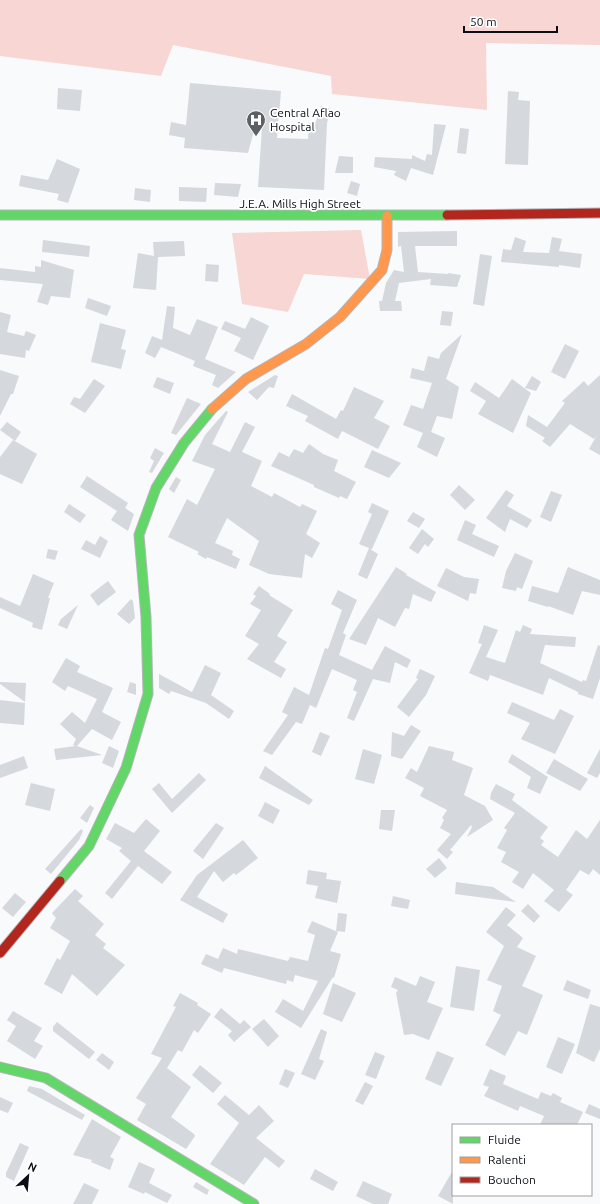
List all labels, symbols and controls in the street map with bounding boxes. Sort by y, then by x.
scale bar [464,8,557,34]
text: 50 m [470,15,497,28]
place label: Central Aflao Hospital [270,106,341,133]
hospital icon: Central Aflao Hospital [245,109,267,137]
street label: J.E.A. Mills High Street [239,197,361,210]
legend [452,1124,592,1196]
text: Fluide [488,1133,521,1146]
text: Ralenti [488,1153,526,1166]
north arrow [8,1156,48,1196]
text: N [26,1160,39,1174]
text: Bouchon [488,1173,536,1186]

